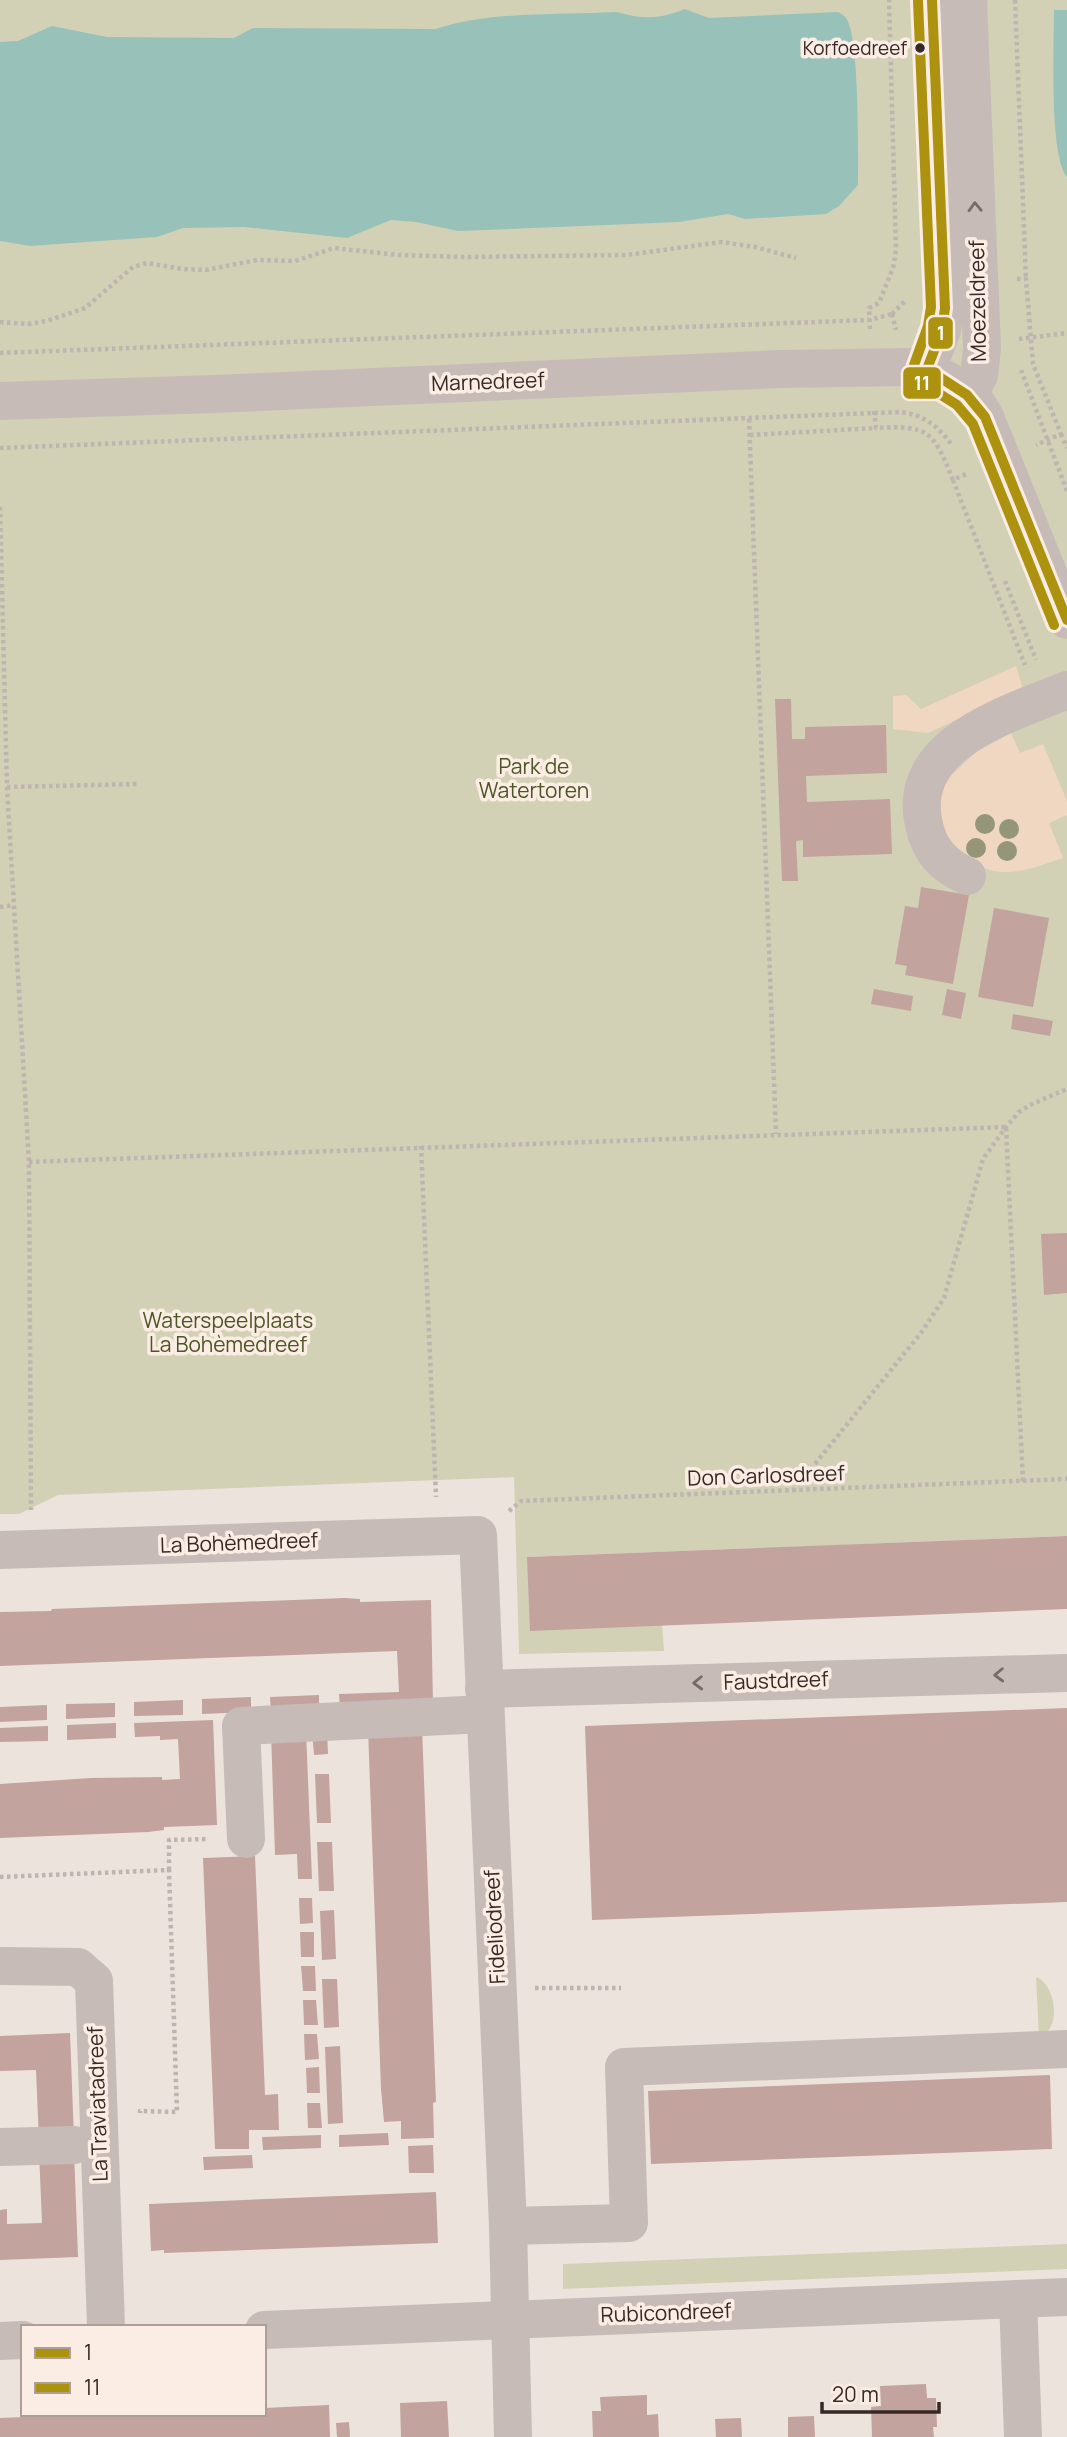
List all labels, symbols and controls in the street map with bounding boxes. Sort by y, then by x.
place label: Korfoedreef [803,35,907,61]
marker: Korfoedreef [913,41,927,55]
one-way arrow [968,201,983,212]
street label: Moezeldreef [962,239,992,362]
line badge: 1 [927,316,954,350]
text: 1 [937,320,945,346]
street label: Marnedreef [431,365,546,397]
line badge: 11 [902,366,942,400]
text: 11 [914,370,930,396]
park label: Park de Watertoren [479,752,589,804]
park label: Waterspeelplaats La Bohèmedreef [143,1306,313,1358]
street label: Don Carlosdreef [687,1458,846,1492]
street label: La Bohèmedreef [159,1525,319,1559]
street label: Faustdreef [723,1664,830,1696]
one-way arrow [993,1667,1004,1682]
one-way arrow [692,1675,703,1691]
street label: Fideliodreef [477,1869,511,1985]
street label: La Traviatadreef [80,2025,114,2182]
street label: Rubicondreef [600,2296,732,2328]
legend [21,2325,266,2416]
text: 1 [84,2338,92,2366]
scale bar [822,2370,939,2414]
text: 11 [84,2373,100,2401]
text: 20 m [832,2380,879,2408]

